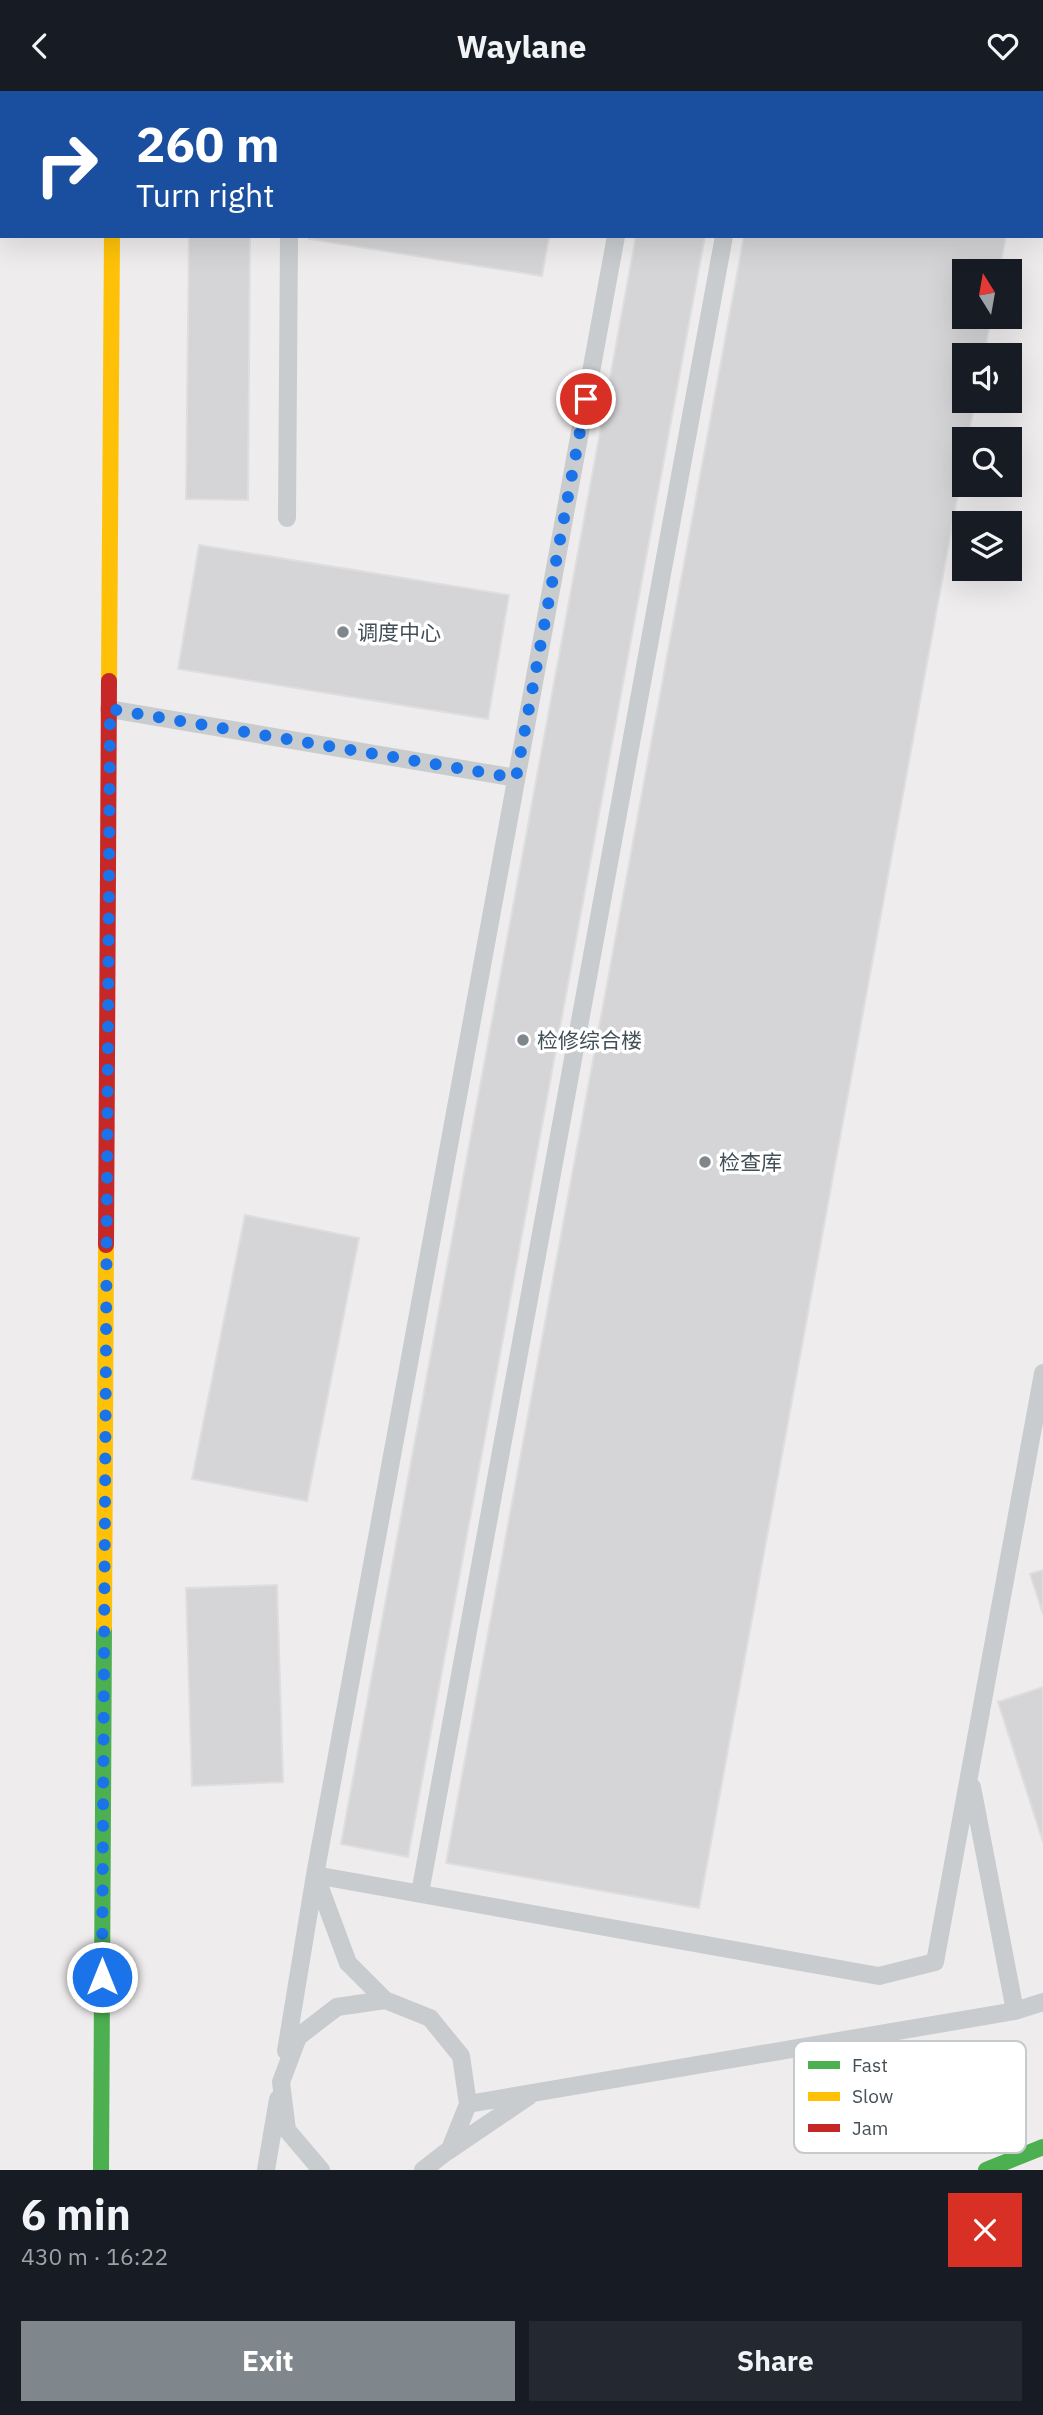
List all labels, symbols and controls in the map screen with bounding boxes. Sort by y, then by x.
text: Waylane [456,25,587,67]
icon: back [21,27,59,65]
icon: heart [984,27,1022,65]
text: 260 m [136,112,280,175]
icon: right [21,119,112,210]
text: Turn right [136,174,274,216]
north arrow [952,259,1022,329]
map controls [952,259,1022,581]
button: sound [952,343,1022,413]
pin [556,369,616,429]
icon: arrive [567,380,605,418]
button: search [952,427,1022,497]
button: layers [952,511,1022,581]
place label: 调度中心 [357,618,441,646]
marker: 调度中心 [335,624,351,640]
place label: 检修综合楼 [537,1026,642,1054]
marker: 检修综合楼 [515,1032,531,1048]
place label: 检查库 [719,1148,782,1176]
marker: 检查库 [697,1154,713,1170]
position arrow [65,1940,139,2014]
legend [794,2041,1026,2153]
text: Fast [852,2053,888,2077]
text: Slow [852,2084,893,2108]
text: Jam [852,2116,888,2140]
text: 6 min [21,2187,131,2242]
button: close [948,2193,1022,2267]
text: 430 m · 16:22 [21,2241,168,2271]
button: Exit [21,2321,515,2401]
button: Share [529,2321,1022,2401]

